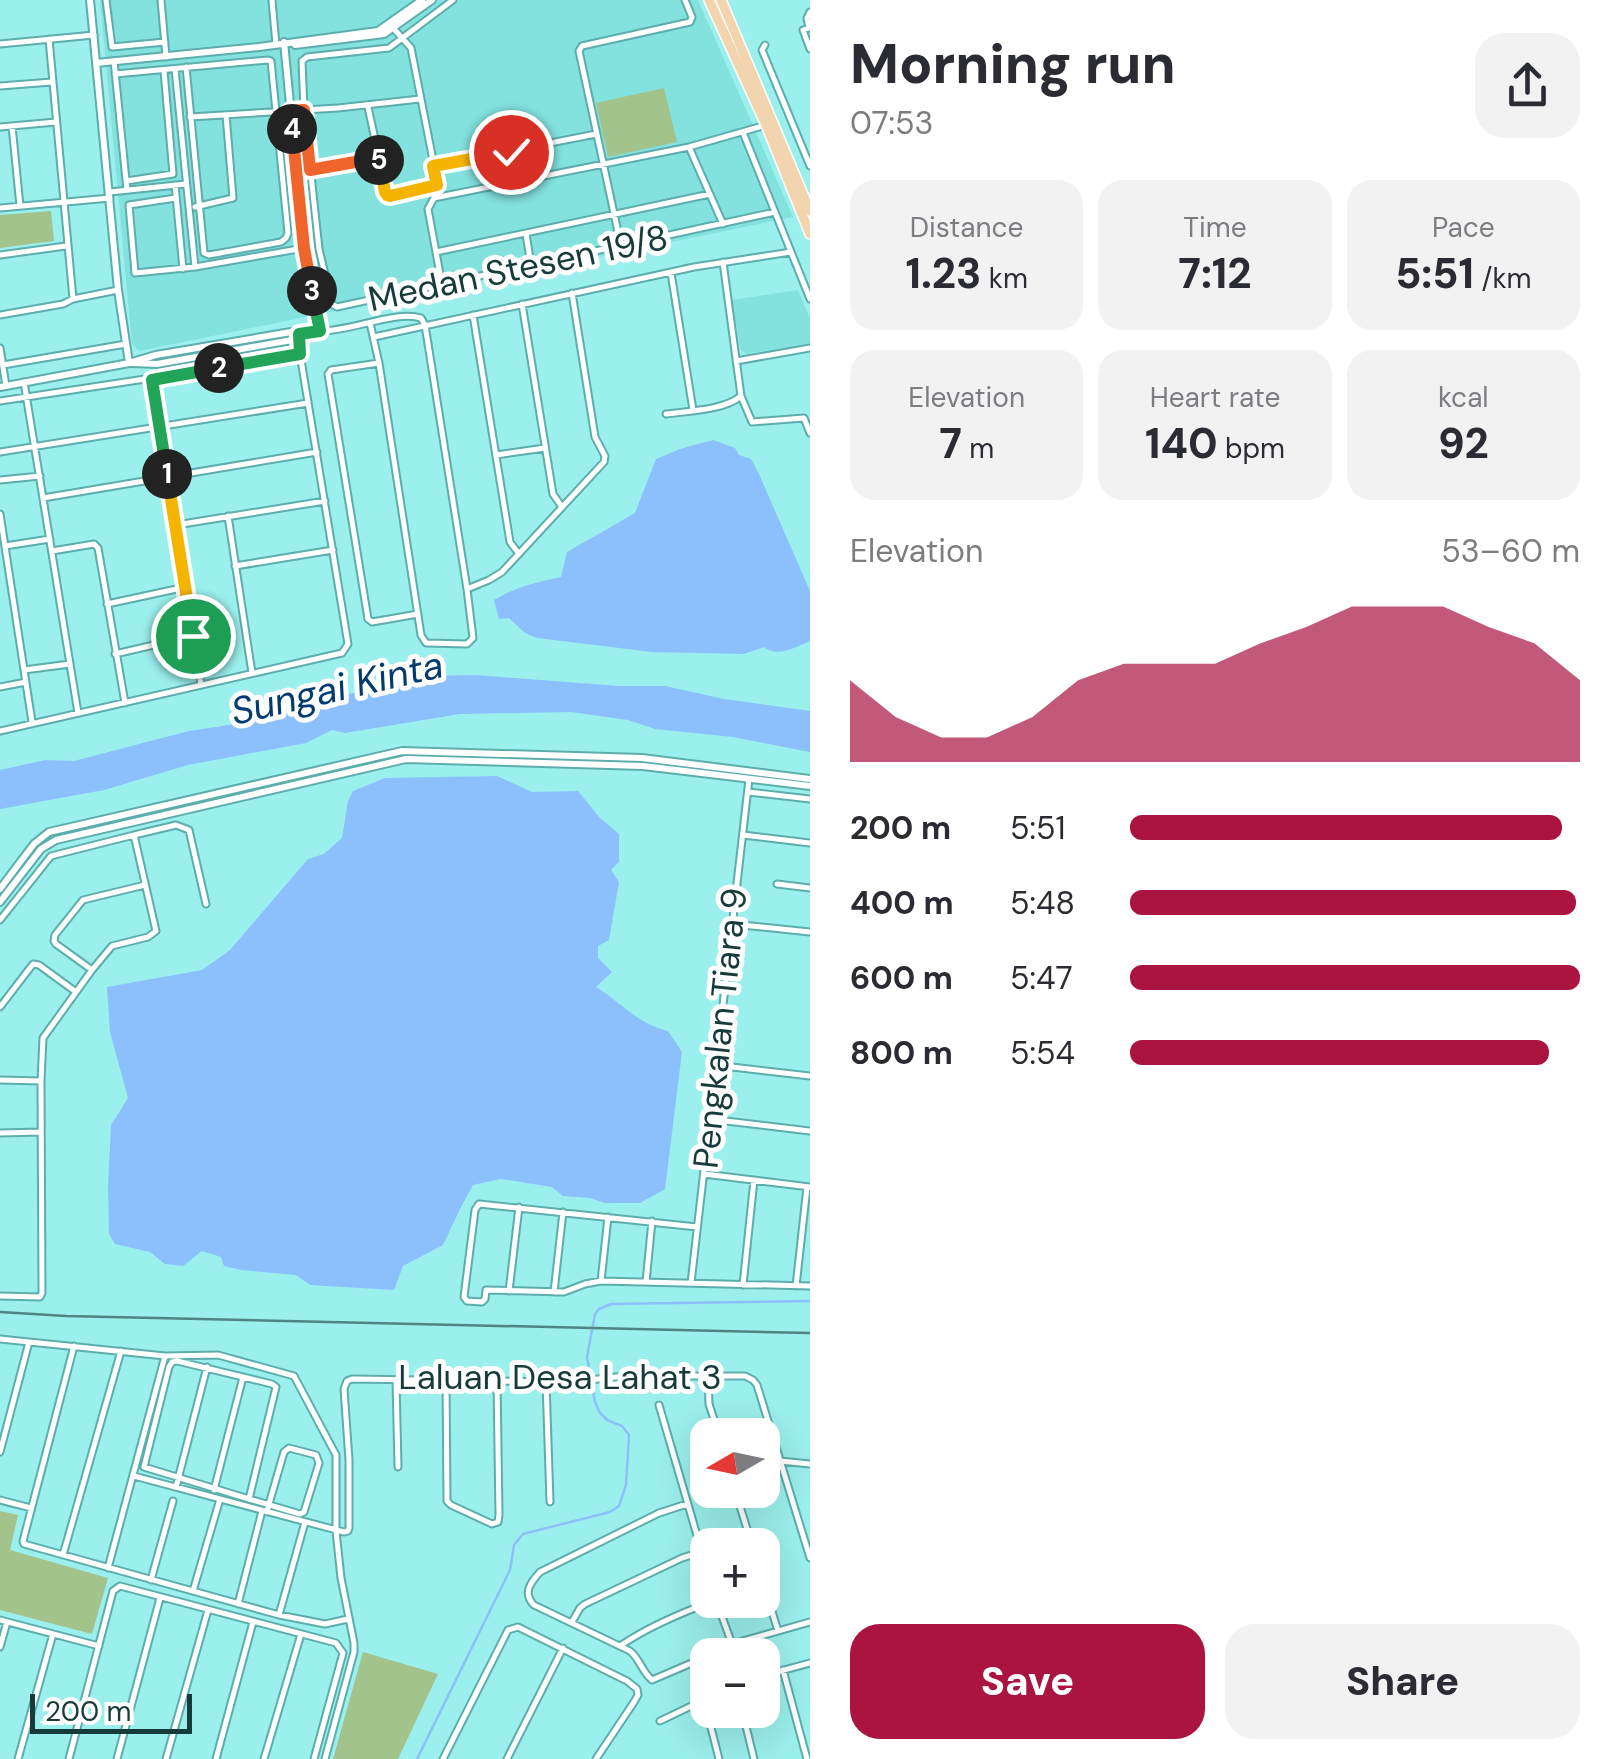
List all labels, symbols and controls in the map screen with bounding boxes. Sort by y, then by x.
text: Morning run [850,28,1176,100]
button: share [1475,33,1580,138]
text: 07:53 [850,102,933,144]
pin: 4 [267,104,317,154]
text: 4 [283,110,301,147]
pin [469,110,554,195]
icon: check [484,125,539,180]
pin: 5 [354,135,404,185]
text: 5 [370,141,388,178]
text: Distance [910,209,1023,246]
text: Time [1183,209,1247,246]
text: Pace [1432,209,1495,246]
street label: Medan Stesen 19/8 [364,214,672,322]
text: 1.23 [905,246,981,301]
text: 7:12 [1178,246,1252,301]
text: 5:51 [1395,246,1474,301]
text: km [981,260,1028,297]
text: /km [1474,260,1531,297]
pin: 3 [287,266,337,316]
text: 3 [304,272,320,309]
pin: 2 [194,343,244,393]
text: 2 [211,349,227,386]
text: Elevation [908,379,1025,416]
text: Heart rate [1150,379,1280,416]
text: kcal [1438,379,1489,416]
text: 7 [939,416,962,471]
text: 140 [1145,416,1218,471]
text: 92 [1438,416,1489,471]
text: m [962,430,994,467]
text: bpm [1218,430,1285,467]
pin: 1 [142,449,192,499]
text: 1 [162,455,172,492]
text: Elevation [850,530,983,572]
text: 53–60 m [1441,530,1580,572]
pin [151,594,236,679]
icon: arrive [166,609,221,664]
water label: Sungai Kinta [226,639,448,737]
text: 200 m [850,807,951,849]
text: 5:51 [1010,807,1066,849]
text: 400 m [850,882,954,924]
text: 5:48 [1010,882,1075,924]
street label: Pengkalan Tiara 9 [682,885,758,1171]
text: 600 m [850,957,953,999]
text: 5:47 [1010,957,1073,999]
text: 800 m [850,1032,953,1074]
text: 5:54 [1010,1032,1075,1074]
street label: Laluan Desa Lahat 3 [398,1354,722,1400]
north arrow [690,1418,780,1508]
map controls [690,1418,780,1728]
button: + [690,1528,780,1618]
button: Save [850,1624,1205,1739]
button: Share [1225,1624,1580,1739]
button: − [690,1638,780,1728]
scale bar [30,1689,192,1734]
text: 200 m [45,1693,132,1730]

